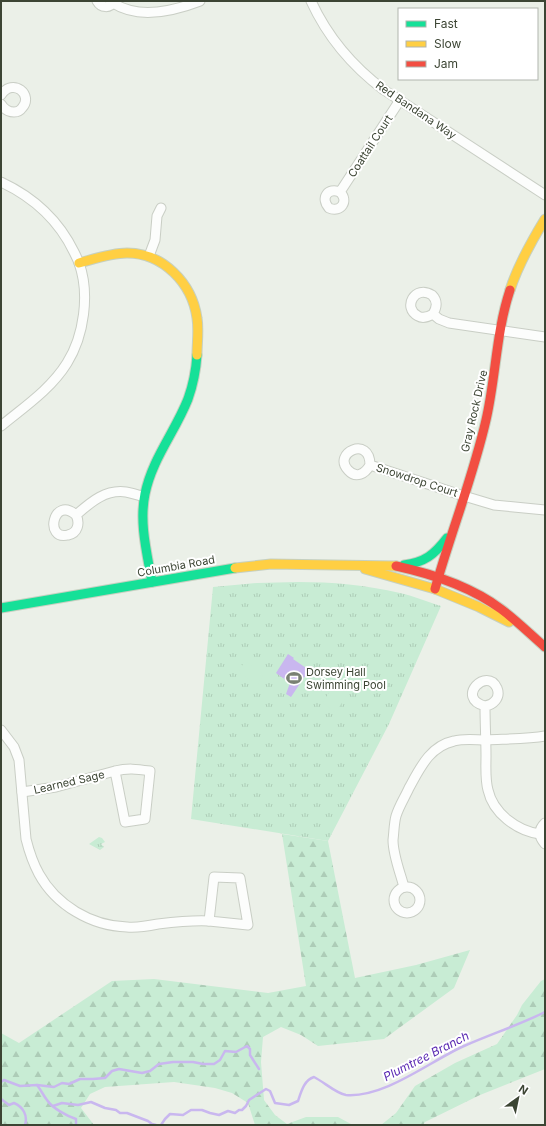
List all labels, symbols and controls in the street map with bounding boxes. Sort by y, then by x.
legend [398,8,538,80]
text: Fast [434,16,458,31]
text: Slow [434,36,462,51]
text: Jam [434,56,458,71]
street label: Red Bandana Way [373,78,459,142]
street label: Coattail Court [345,112,396,180]
street label: Gray Rock Drive [458,369,490,453]
street label: Snowdrop Court [374,460,460,500]
street label: Columbia Road [136,552,216,580]
place label: Dorsey Hall Swimming Pool [306,665,386,692]
sports icon: Dorsey Hall Swimming Pool [285,669,303,687]
street label: Learned Sage [32,767,106,797]
water label: Plumtree Branch [381,1028,471,1084]
north arrow [498,1078,538,1118]
text: N [516,1081,531,1098]

